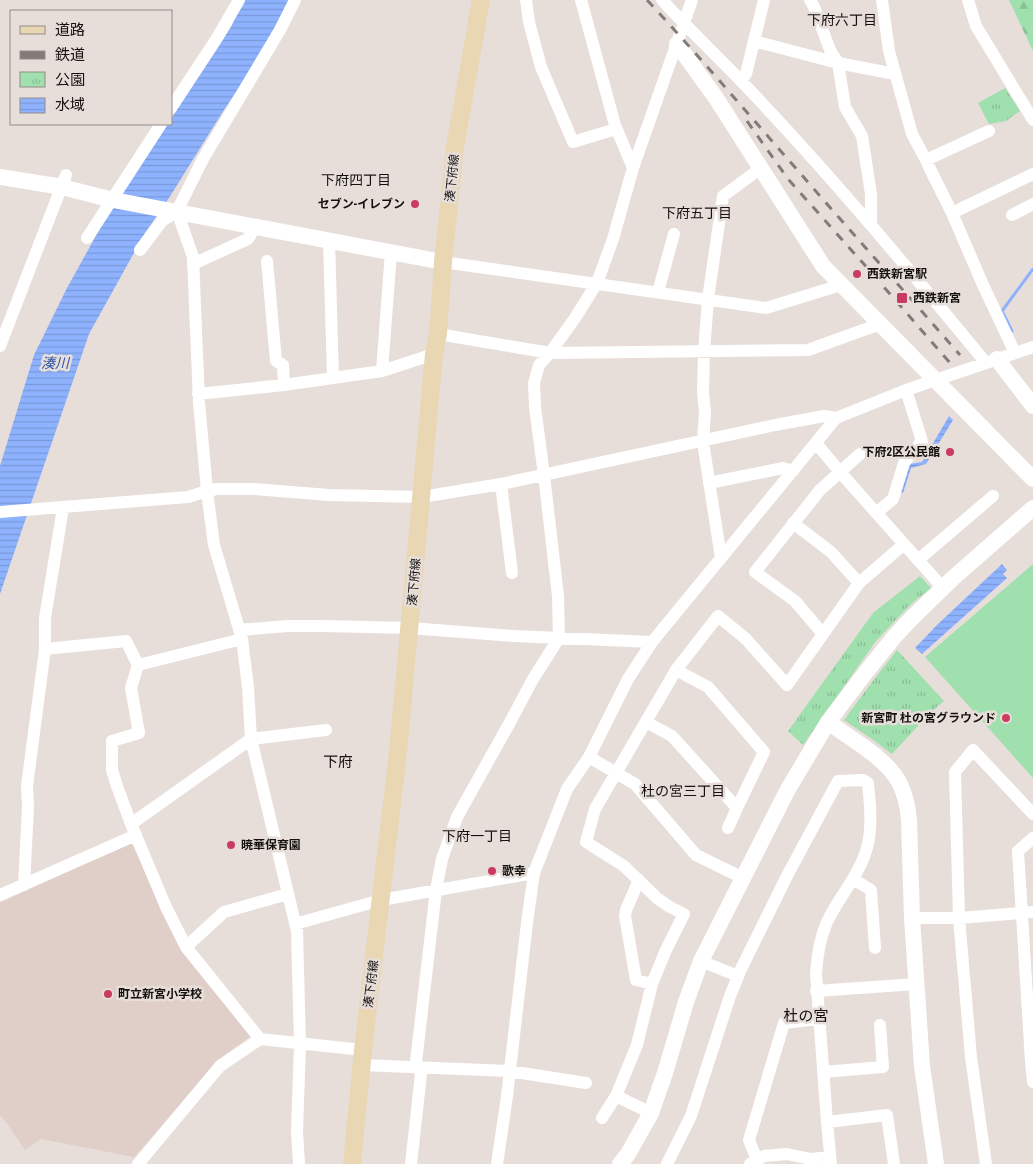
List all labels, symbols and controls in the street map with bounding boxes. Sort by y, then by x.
legend [10,10,172,125]
district label: 下府六丁目 [807,11,877,29]
text: 道路 [55,19,85,40]
text: 鉄道 [55,44,85,65]
text: 公園 [55,69,85,90]
text: 水域 [55,94,85,115]
street label: 湊下府線 [442,153,462,203]
district label: 下府四丁目 [321,171,391,189]
place label: セブン-イレブン [318,196,405,212]
marker: セブン-イレブン [409,198,421,210]
district label: 下府五丁目 [662,204,732,222]
place label: 西鉄新宮駅 [867,266,927,282]
marker: 西鉄新宮駅 [851,268,863,280]
place label: 西鉄新宮 [913,290,961,306]
marker: 西鉄新宮 [895,291,909,305]
water label: 湊川 [41,354,71,372]
place label: 下府2区公民館 [863,444,940,460]
marker: 下府2区公民館 [944,446,956,458]
street label: 湊下府線 [404,557,424,607]
place label: 新宮町 杜の宮グラウンド [861,710,996,726]
marker: 新宮町 杜の宮グラウンド [1000,712,1012,724]
district label: 下府 [323,751,353,772]
district label: 杜の宮三丁目 [641,782,725,800]
district label: 下府一丁目 [442,827,512,845]
place label: 暁華保育園 [241,837,301,853]
marker: 暁華保育園 [225,839,237,851]
place label: 歌幸 [502,863,526,879]
marker: 歌幸 [486,865,498,877]
street label: 湊下府線 [360,959,382,1009]
place label: 町立新宮小学校 [118,986,202,1002]
marker: 町立新宮小学校 [102,988,114,1000]
district label: 杜の宮 [783,1005,829,1026]

